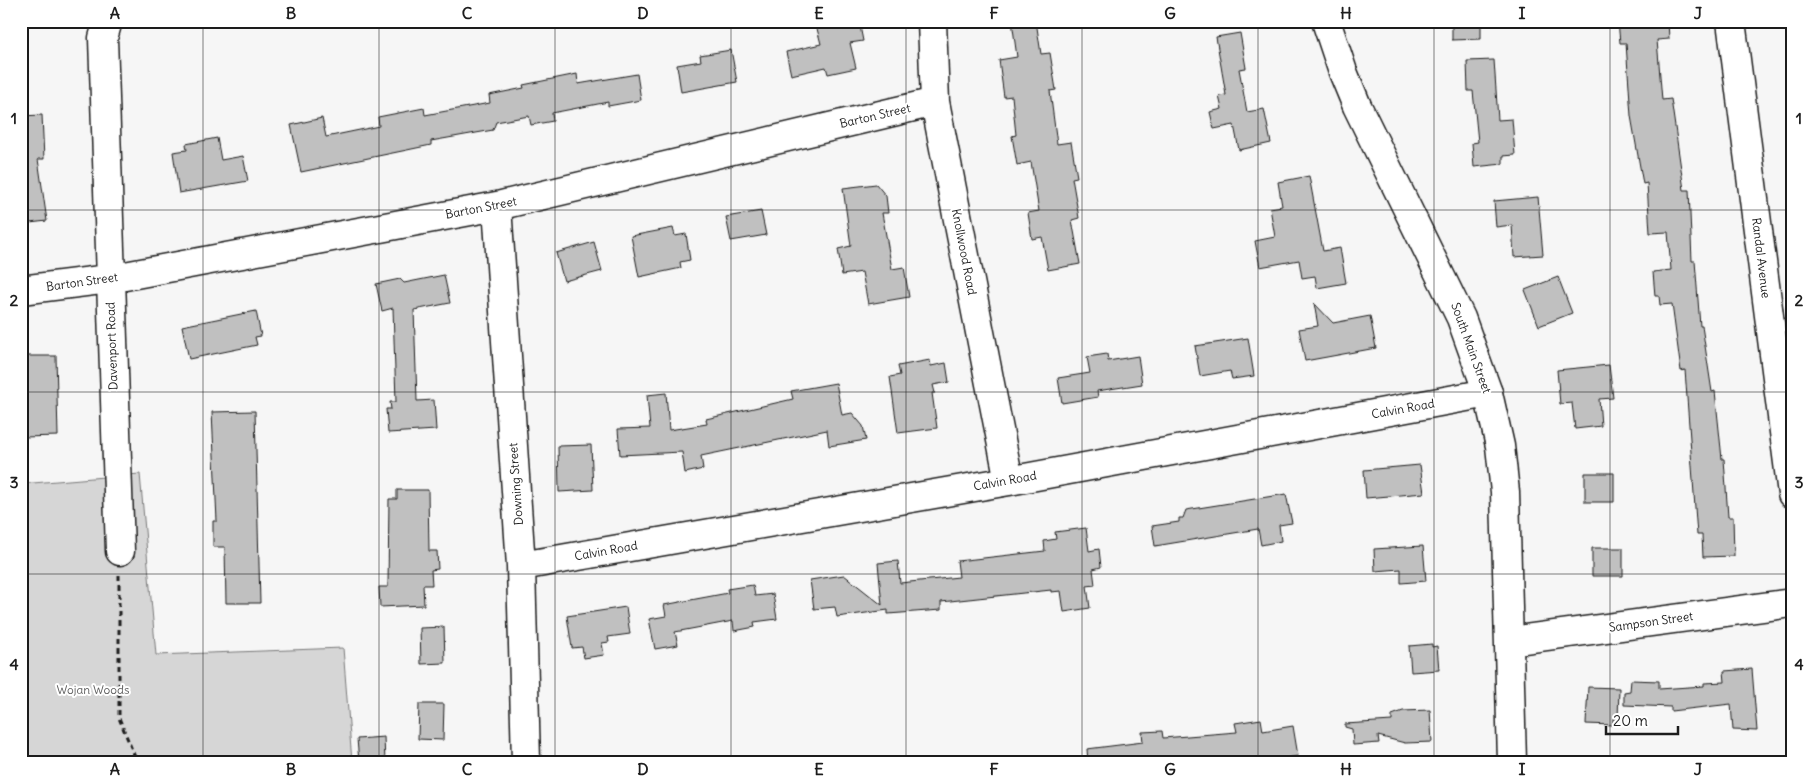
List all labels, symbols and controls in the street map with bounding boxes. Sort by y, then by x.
text: A [110,3,120,23]
text: B [286,3,297,23]
text: C [462,3,473,23]
text: D [637,3,649,23]
text: E [814,3,824,23]
text: F [989,3,999,23]
text: G [1164,3,1176,23]
text: H [1340,3,1352,23]
text: I [1519,3,1526,23]
text: J [1694,3,1703,23]
street label: Barton Street [838,100,912,131]
text: 1 [11,108,17,128]
text: 1 [1796,108,1802,128]
street label: Barton Street [444,193,518,222]
street label: Knollwood Road [949,208,980,296]
street label: Randal Avenue [1749,217,1774,299]
street label: Barton Street [45,269,119,294]
text: 2 [10,290,19,310]
text: 2 [1795,290,1804,310]
street label: South Main Street [1448,300,1495,395]
street label: Davenport Road [102,302,121,390]
street label: Calvin Road [1370,396,1436,421]
street label: Downing Street [505,442,526,526]
street label: Calvin Road [972,468,1038,493]
text: 3 [9,472,19,492]
text: 3 [1794,472,1804,492]
street label: Calvin Road [573,538,639,563]
street label: Sampson Street [1608,608,1694,635]
text: 4 [9,654,19,674]
text: 4 [1794,654,1804,674]
park label: Wojan Woods [56,682,130,697]
scale bar [1606,703,1678,735]
text: 20 m [1613,711,1648,730]
text: A [110,759,120,779]
text: B [286,759,297,779]
text: C [462,759,473,779]
text: D [637,759,649,779]
text: E [814,759,824,779]
text: F [989,759,999,779]
text: G [1164,759,1176,779]
text: H [1340,759,1352,779]
text: I [1519,759,1526,779]
text: J [1694,759,1703,779]

